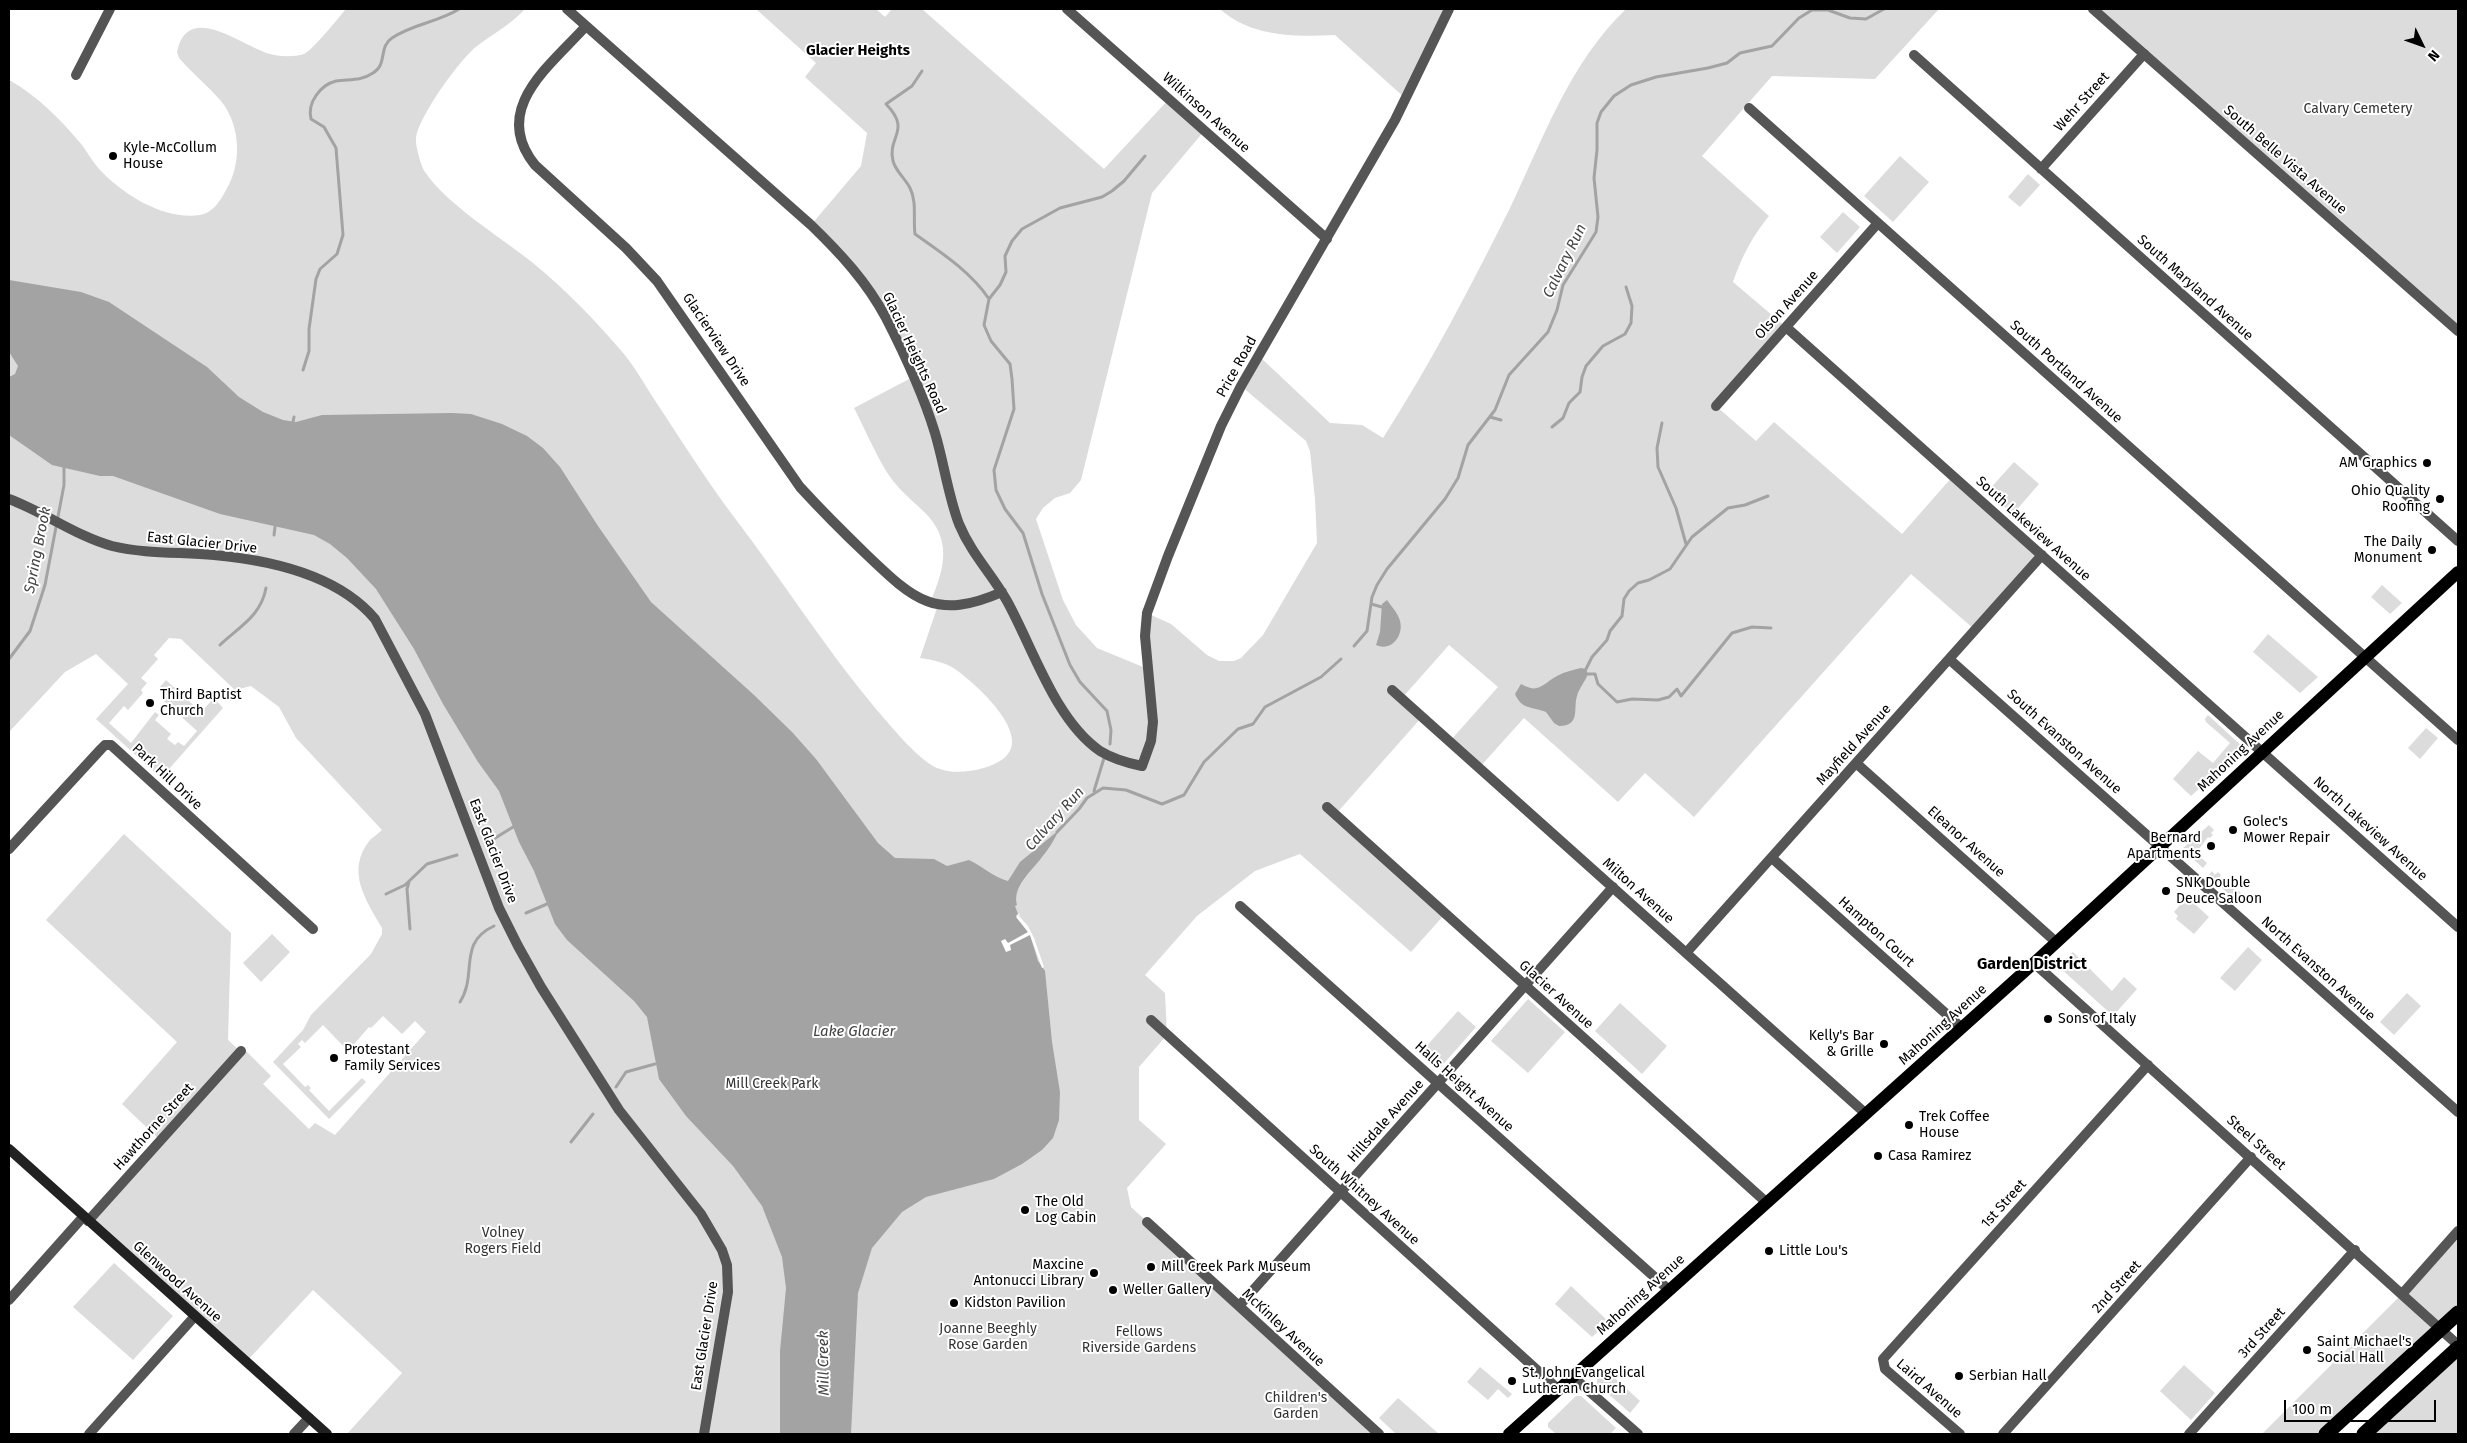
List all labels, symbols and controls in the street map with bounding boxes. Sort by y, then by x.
north arrow [2397,20,2447,70]
district label: Glacier Heights [806,42,910,60]
text: N [2424,46,2443,65]
street label: Wilkinson Avenue [1159,69,1253,157]
street label: Wehr Street [2051,69,2113,135]
park label: Calvary Cemetery [2303,101,2413,117]
street label: South Belle Vista Avenue [2220,102,2350,218]
place label: Kyle-McCollum House [123,140,217,172]
marker: Kyle-McCollum House [107,150,119,162]
water label: Calvary Run [1539,221,1591,301]
street label: South Maryland Avenue [2134,232,2256,344]
street label: Olson Avenue [1752,267,1822,343]
street label: Glacierview Drive [679,290,753,390]
street label: Glacier Heights Road [878,290,950,416]
street label: South Portland Avenue [2006,317,2126,427]
street label: Price Road [1213,334,1261,400]
place label: AM Graphics [2339,455,2417,471]
marker: AM Graphics [2421,457,2433,469]
street label: South Lakeview Avenue [1972,473,2094,585]
place label: Ohio Quality Roofing [2351,483,2430,516]
marker: Ohio Quality Roofing [2434,493,2446,505]
water label: Spring Brook [21,505,55,595]
street label: East Glacier Drive [146,529,258,557]
place label: The Daily Monument [2354,534,2422,566]
marker: The Daily Monument [2426,544,2438,556]
street label: South Evanston Avenue [2003,686,2125,798]
place label: Third Baptist Church [160,687,241,720]
marker: Third Baptist Church [144,697,156,709]
street label: Mayfield Avenue [1813,701,1895,789]
street label: Mahoning Avenue [2194,706,2288,796]
street label: Park Hill Drive [129,740,205,814]
street label: North Lakeview Avenue [2309,773,2431,885]
water label: Calvary Run [1022,783,1088,855]
street label: East Glacier Drive [465,796,521,906]
street label: Eleanor Avenue [1924,803,2008,881]
place label: Golec's Mower Repair [2243,814,2330,846]
marker: Golec's Mower Repair [2227,824,2239,836]
place label: Bernard Apartments [2127,830,2201,862]
marker: Bernard Apartments [2205,840,2217,852]
street label: Milton Avenue [1599,855,1677,927]
place label: SNK Double Deuce Saloon [2176,875,2262,908]
marker: SNK Double Deuce Saloon [2160,885,2172,897]
street label: Hampton Court [1834,893,1918,971]
street label: North Evanston Avenue [2257,913,2379,1025]
district label: Garden District [1977,955,2087,975]
street label: Glacier Avenue [1515,957,1597,1033]
street label: Mahoning Avenue [1896,981,1990,1069]
place label: Sons of Italy [2058,1011,2136,1027]
marker: Sons of Italy [2042,1013,2054,1025]
water label: Lake Glacier [813,1023,895,1041]
place label: Kelly's Bar & Grille [1809,1028,1874,1060]
street label: Halls Height Avenue [1411,1038,1517,1136]
marker: Kelly's Bar & Grille [1878,1038,1890,1050]
place label: Protestant Family Services [344,1042,440,1074]
marker: Protestant Family Services [328,1052,340,1064]
park label: Mill Creek Park [725,1076,819,1092]
street label: Hillsdale Avenue [1344,1076,1428,1166]
street label: Hawthorne Street [110,1080,198,1174]
place label: Trek Coffee House [1919,1109,1990,1142]
street label: Steel Street [2223,1112,2289,1174]
marker: Trek Coffee House [1903,1119,1915,1131]
street label: South Whitney Avenue [1305,1141,1423,1249]
place label: Casa Ramirez [1888,1148,1971,1164]
marker: Casa Ramirez [1872,1150,1884,1162]
street label: 1st Street [1978,1176,2030,1232]
place label: The Old Log Cabin [1035,1194,1097,1226]
marker: The Old Log Cabin [1019,1204,1031,1216]
park label: Volney Rogers Field [465,1225,541,1258]
street label: Glenwood Avenue [129,1238,225,1326]
place label: Little Lou's [1779,1243,1848,1259]
marker: Little Lou's [1763,1245,1775,1257]
street label: Mahoning Avenue [1594,1251,1688,1339]
place label: Maxcine Antonucci Library [974,1257,1084,1290]
street label: 2nd Street [2089,1257,2145,1317]
place label: Mill Creek Park Museum [1161,1259,1311,1275]
marker: Mill Creek Park Museum [1145,1261,1157,1273]
marker: Maxcine Antonucci Library [1088,1267,1100,1279]
street label: East Glacier Drive [688,1280,722,1392]
place label: Weller Gallery [1123,1282,1211,1298]
marker: Weller Gallery [1107,1284,1119,1296]
street label: McKinley Avenue [1238,1285,1328,1371]
place label: Kidston Pavilion [964,1295,1066,1311]
marker: Kidston Pavilion [948,1297,960,1309]
street label: 3rd Street [2235,1304,2289,1362]
park label: Joanne Beeghly Rose Garden [939,1321,1037,1354]
park label: Fellows Riverside Gardens [1082,1324,1196,1356]
water label: Mill Creek [814,1330,834,1396]
place label: Saint Michael's Social Hall [2317,1334,2411,1366]
marker: Saint Michael's Social Hall [2301,1344,2313,1356]
street label: Laird Avenue [1893,1356,1965,1422]
place label: St. John Evangelical Lutheran Church [1522,1365,1645,1398]
place label: Serbian Hall [1969,1368,2047,1384]
marker: Serbian Hall [1953,1370,1965,1382]
marker: St. John Evangelical Lutheran Church [1506,1375,1518,1387]
park label: Children's Garden [1265,1390,1327,1422]
scale bar [2287,1390,2440,1422]
text: 100 m [2292,1400,2332,1418]

